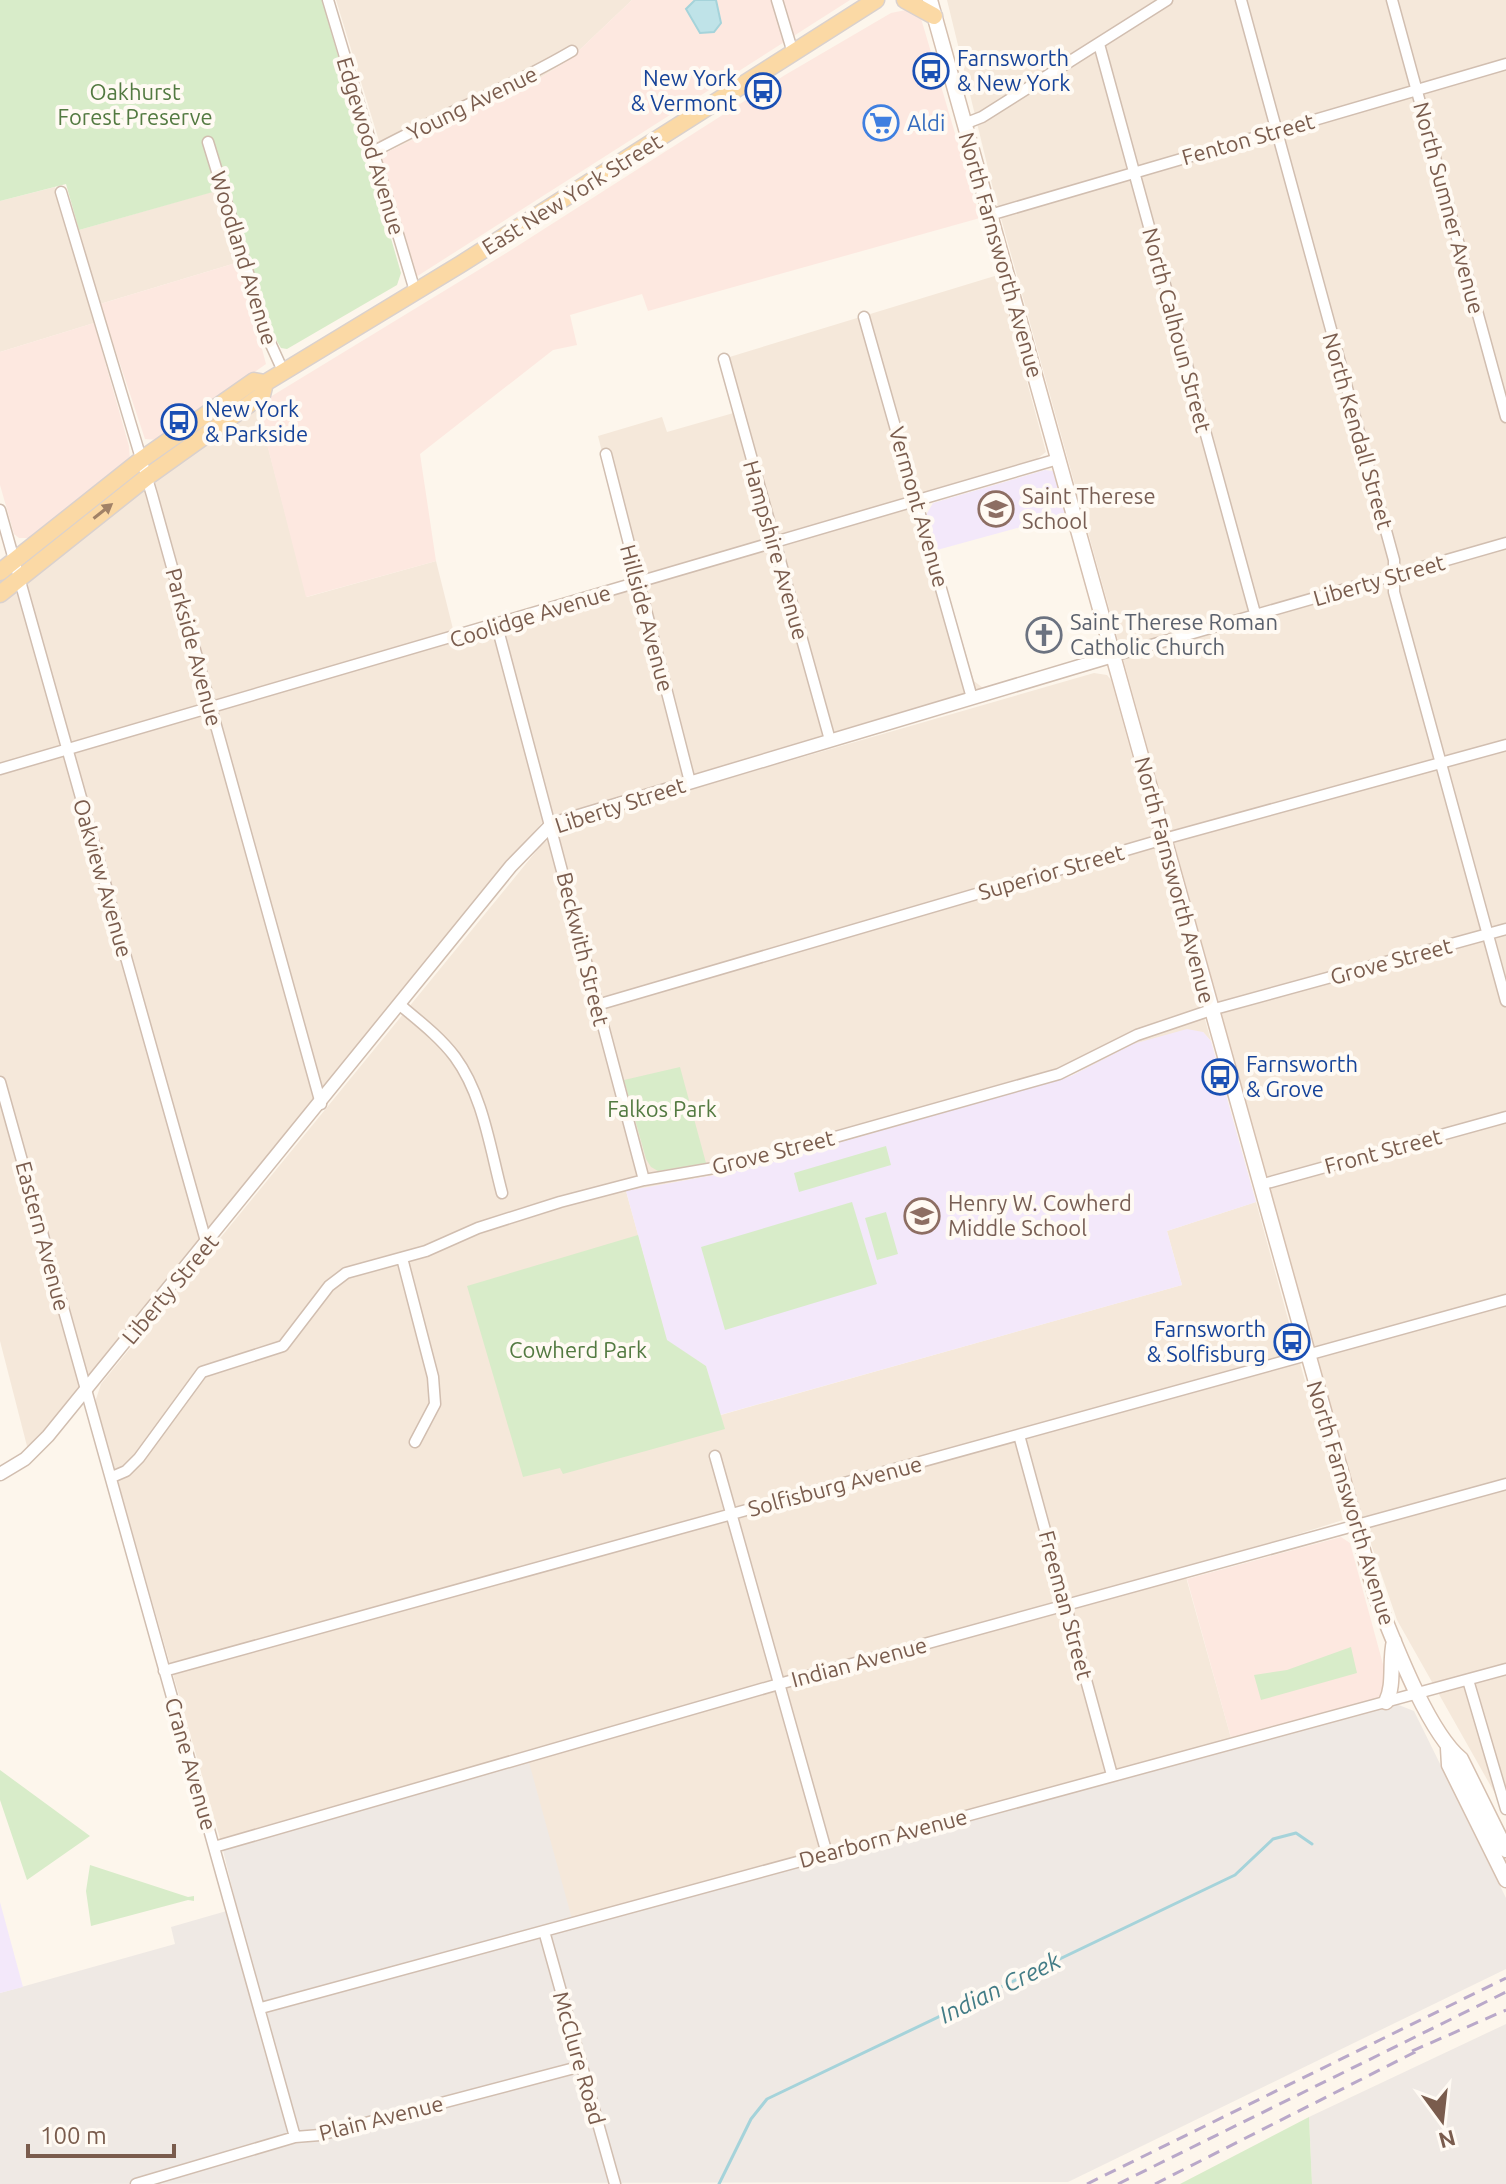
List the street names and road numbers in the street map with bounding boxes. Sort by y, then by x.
street label: Edgewood Avenue [333,54,410,238]
street label: Young Avenue [403,60,541,145]
street label: North Sumner Avenue [1409,99,1490,317]
street label: Fenton Street [1179,108,1317,169]
street label: East New York Street [477,128,667,259]
street label: North Farnsworth Avenue [954,129,1049,381]
street label: Woodland Avenue [206,168,283,348]
street label: North Calhoun Street [1138,225,1217,435]
street label: North Kendall Street [1318,330,1399,532]
street label: Vermont Avenue [885,424,954,590]
street label: Hampshire Avenue [739,457,814,643]
street label: Hillside Avenue [616,542,679,694]
street label: Liberty Street [1310,549,1448,610]
street label: Parkside Avenue [161,565,228,729]
street label: Coolidge Avenue [446,579,613,652]
street label: North Farnsworth Avenue [1131,754,1220,1006]
street label: Liberty Street [551,772,689,837]
street label: Oakview Avenue [69,796,138,960]
street label: Superior Street [975,839,1127,904]
street label: Beckwith Street [552,869,615,1029]
street label: Grove Street [1327,932,1455,989]
street label: Front Street [1322,1123,1444,1178]
street label: Grove Street [709,1124,837,1179]
street label: Eastern Avenue [11,1158,75,1313]
street label: Liberty Street [116,1228,223,1349]
street label: North Farnsworth Avenue [1302,1378,1401,1628]
street label: Solfisburg Avenue [745,1450,925,1521]
street label: Freeman Street [1035,1528,1098,1682]
street label: Indian Avenue [788,1631,929,1692]
street label: Crane Avenue [161,1695,222,1833]
street label: Dearborn Avenue [796,1803,970,1872]
street label: McClure Road [549,1988,610,2127]
street label: Plain Avenue [316,2090,446,2145]

